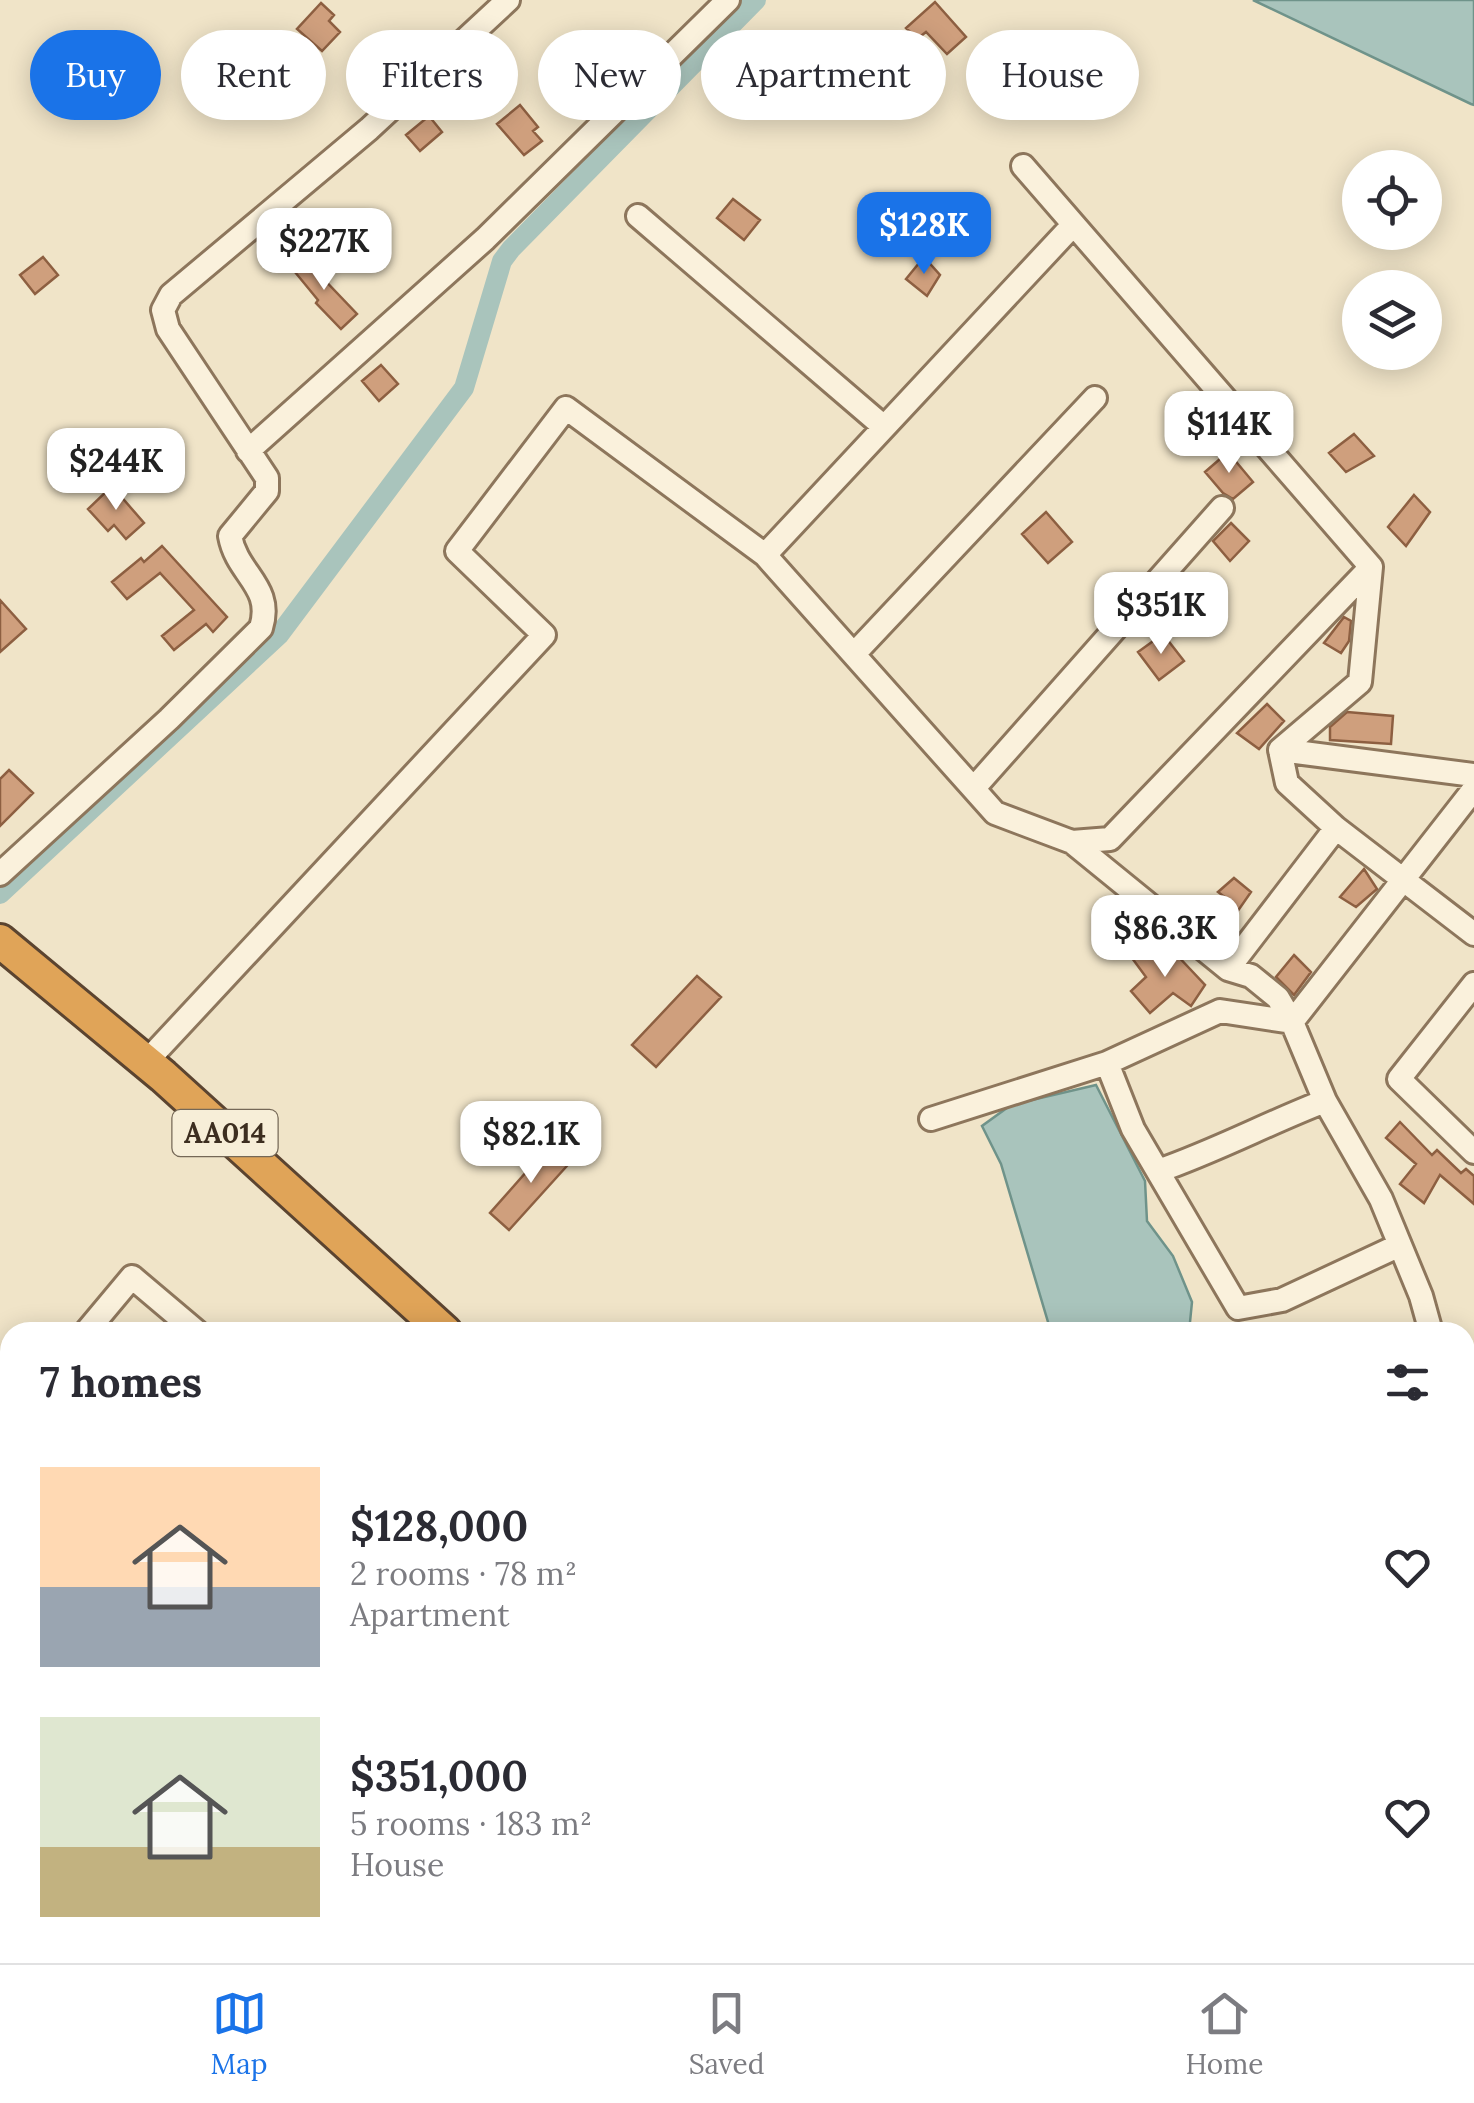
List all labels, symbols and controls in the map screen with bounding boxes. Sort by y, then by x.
chip: Buy [30,30,161,120]
chip: Rent [181,30,326,120]
chip: Filters [346,30,518,120]
chip: New [538,30,681,120]
chip: Apartment [701,30,946,120]
chip: House [966,30,1139,120]
map controls [1342,150,1442,370]
button: locate [1342,150,1442,250]
pin: $128K [854,192,994,277]
text: $128K [879,204,969,245]
pin: $227K [254,208,394,293]
text: $227K [279,220,369,261]
button: layers [1342,270,1442,370]
pin: $114K [1159,391,1299,476]
text: $114K [1186,403,1272,444]
pin: $244K [46,428,186,513]
text: $244K [69,440,163,481]
pin: $351K [1091,572,1231,657]
text: $351K [1116,584,1206,625]
pin: $86.3K [1084,895,1246,980]
text: $86.3K [1113,907,1217,948]
pin: $82.1K [450,1101,612,1186]
road number: AA014 [172,1110,278,1156]
text: $82.1K [482,1113,580,1154]
text: 7 homes [40,1355,202,1409]
icon: filters [1380,1355,1435,1410]
text: $128,000 [350,1499,528,1553]
icon: home [120,1507,240,1627]
icon: heart [1380,1540,1435,1595]
text: 2 rooms · 78 m² [350,1553,577,1594]
text: Apartment [350,1594,510,1635]
text: $351,000 [350,1749,528,1803]
icon: home [120,1757,240,1877]
icon: heart [1380,1790,1435,1845]
text: 5 rooms · 183 m² [350,1803,592,1844]
text: House [350,1844,444,1885]
tab: Map [211,1986,267,2082]
tab: Saved [689,1986,764,2082]
tab: Home [1186,1986,1263,2082]

